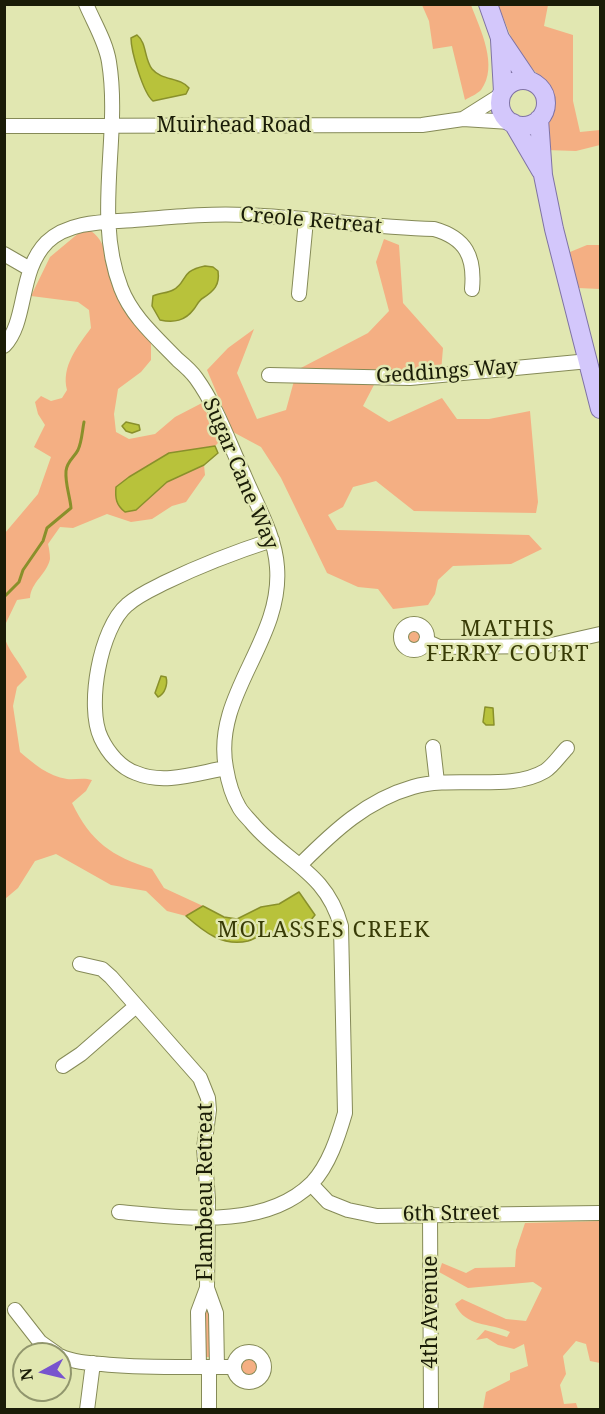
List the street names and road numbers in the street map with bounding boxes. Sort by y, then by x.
street label: Muirhead Road [156,113,312,139]
street label: Creole Retreat [239,202,383,240]
street label: Geddings Way [375,354,519,390]
street label: Sugar Cane Way [197,395,283,553]
street label: Flambeau Retreat [193,1103,219,1281]
street label: 6th Street [403,1201,499,1227]
street label: 4th Avenue [418,1256,444,1368]

